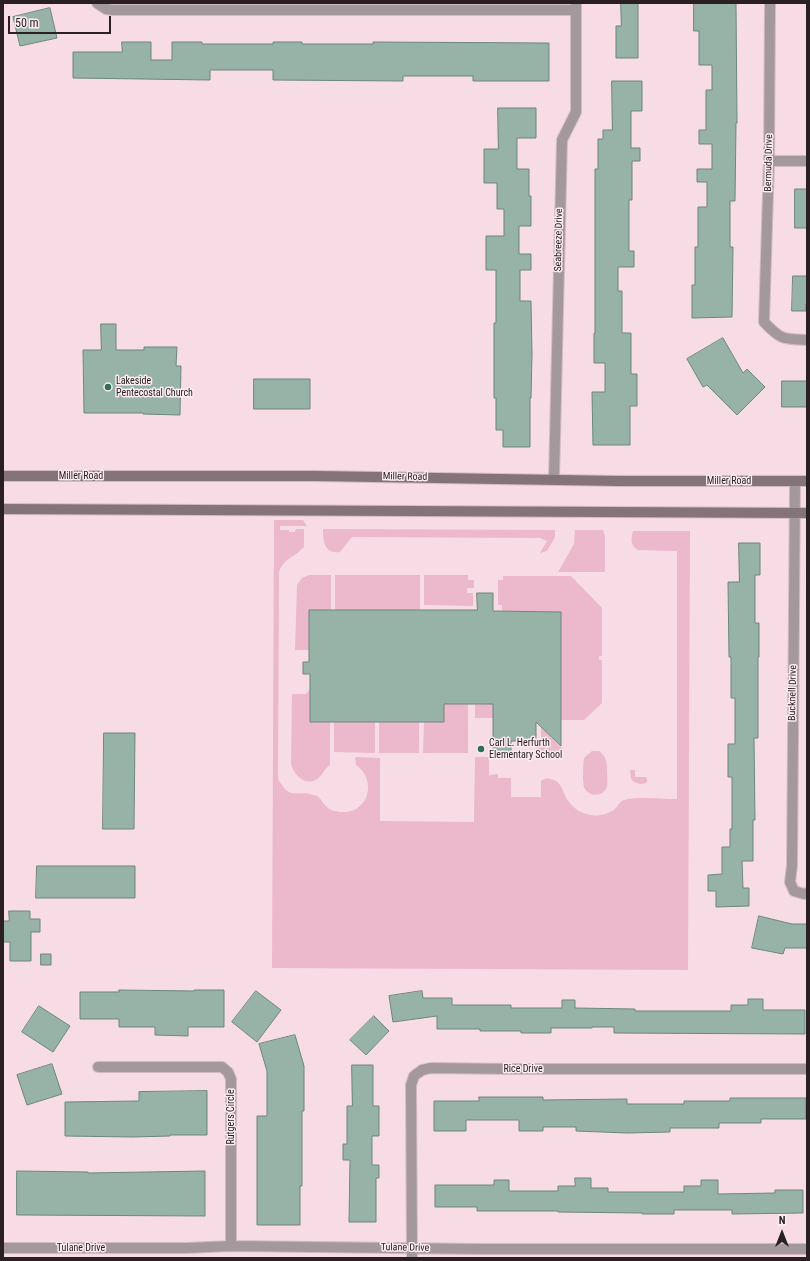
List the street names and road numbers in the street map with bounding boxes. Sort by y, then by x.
street label: Bermuda Drive [762,134,776,192]
street label: Seabreeze Drive [552,208,566,272]
street label: Miller Road [59,470,103,482]
street label: Miller Road [383,471,427,483]
street label: Miller Road [707,475,751,487]
street label: Bucknell Drive [787,665,799,721]
street label: Rice Drive [503,1063,543,1075]
street label: Rutgers Circle [225,1089,237,1145]
street label: Tulane Drive [57,1242,105,1254]
street label: Tulane Drive [381,1242,429,1254]

